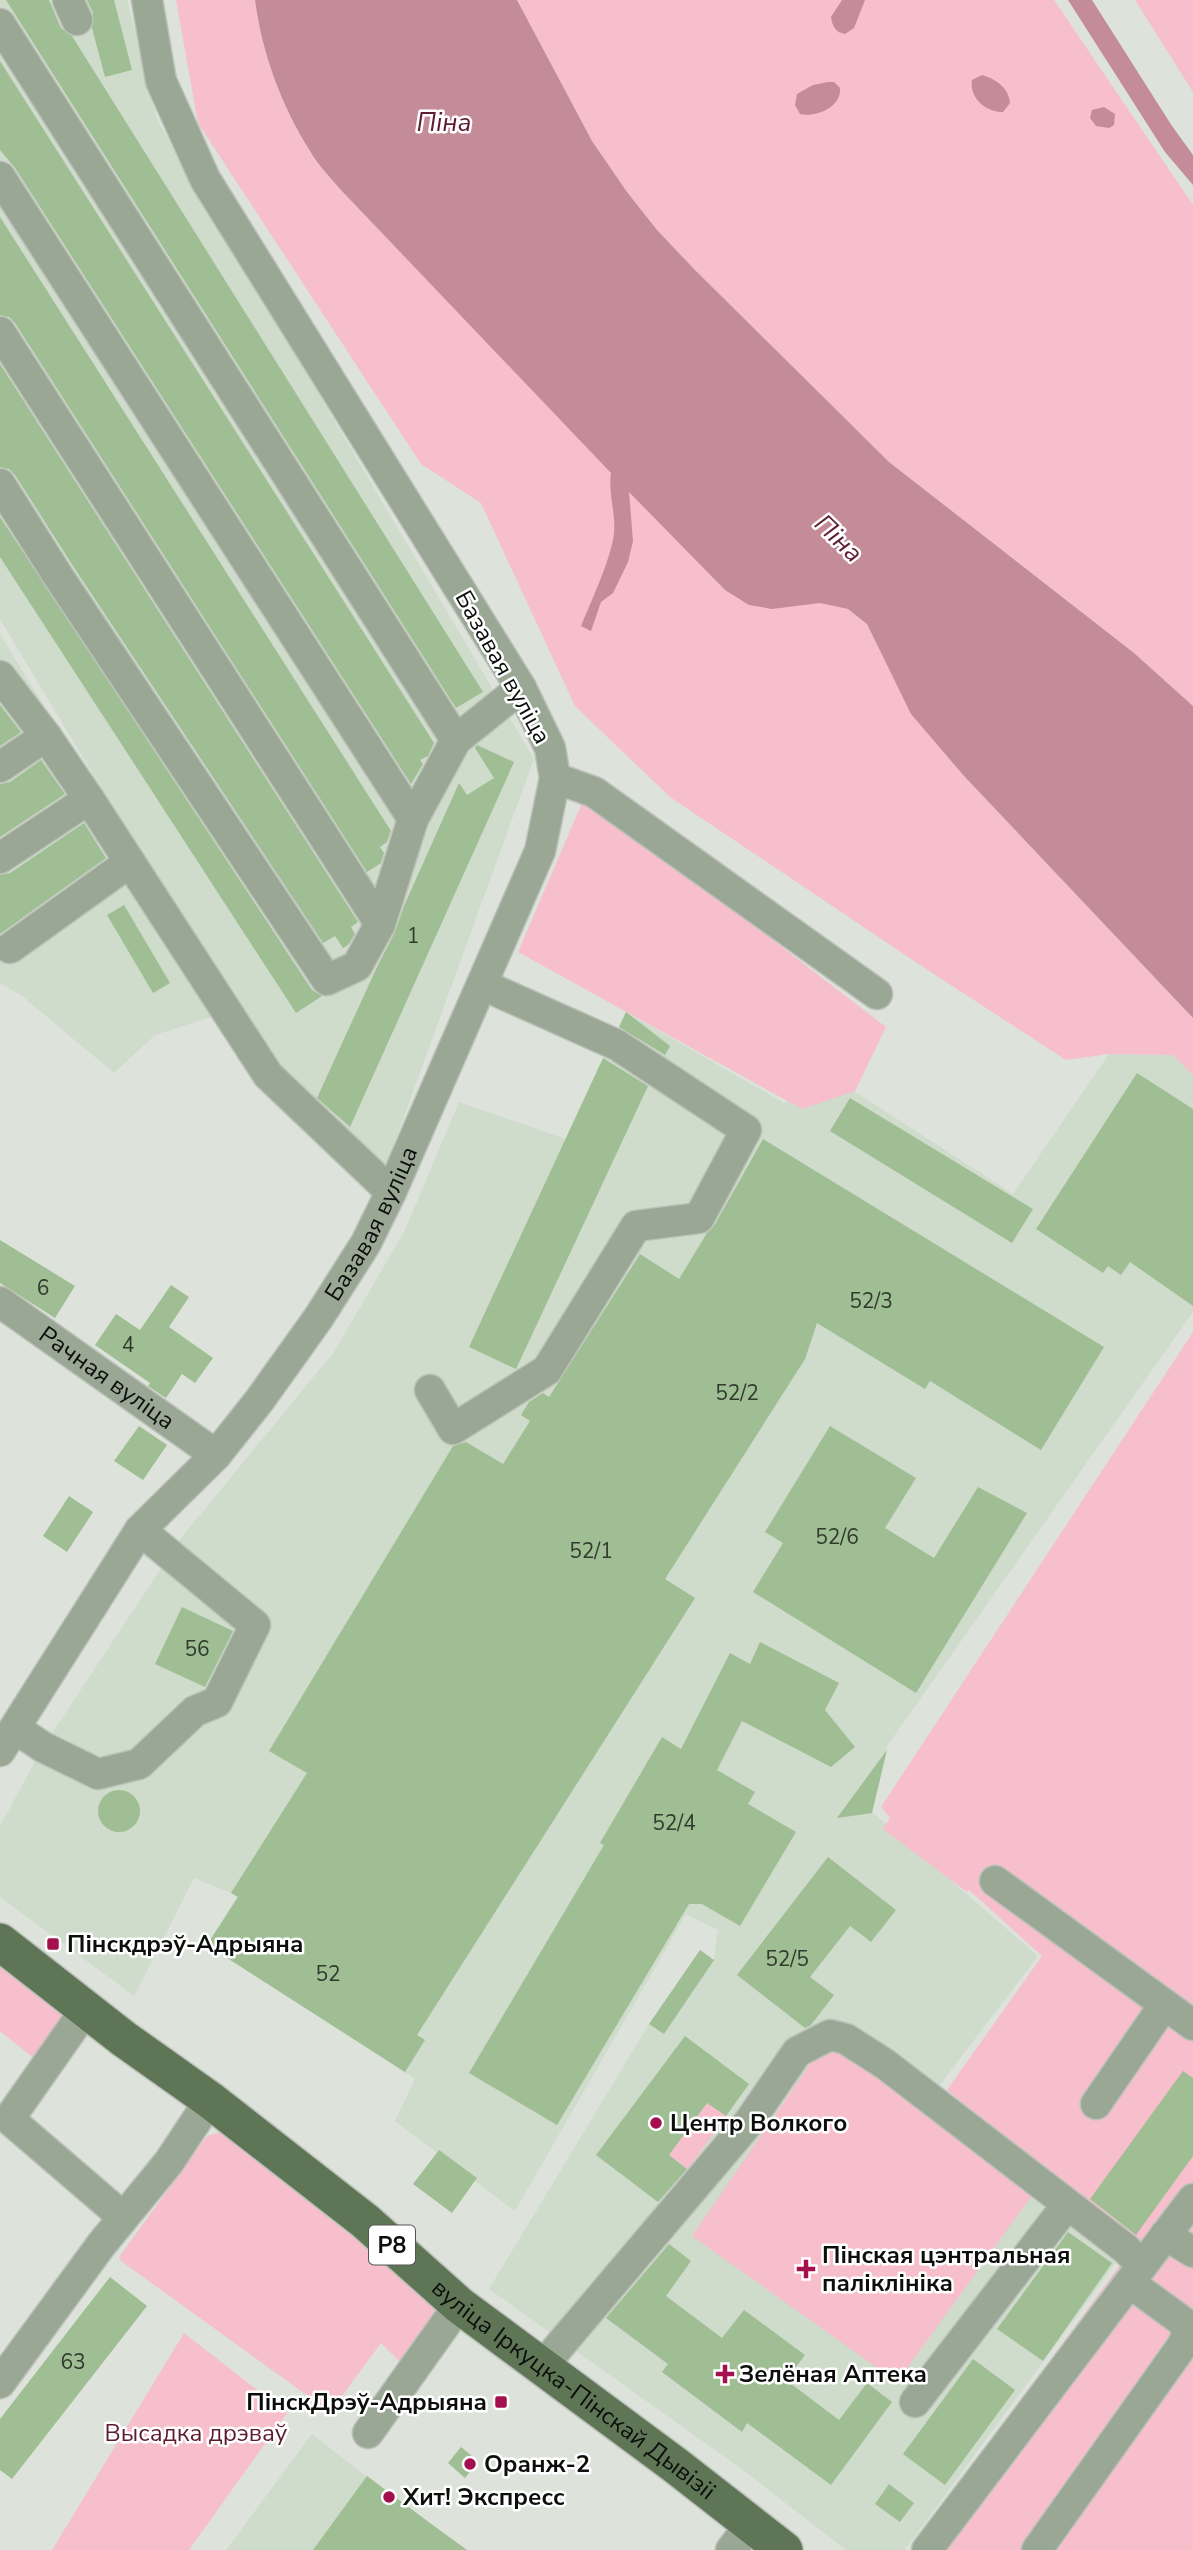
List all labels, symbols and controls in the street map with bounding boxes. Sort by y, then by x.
water label: Піна [416,105,472,140]
water label: Піна [807,507,871,570]
street label: Базавая вуліца [448,585,558,749]
house number: 1 [407,922,419,950]
street label: Базавая вуліца [317,1141,425,1307]
house number: 6 [37,1274,49,1302]
house number: 52/3 [849,1287,893,1315]
street label: Рачная вуліца [33,1319,181,1437]
house number: 4 [122,1331,134,1359]
house number: 52/2 [715,1379,759,1407]
house number: 52/6 [815,1523,859,1551]
house number: 52/1 [569,1537,613,1565]
house number: 56 [184,1635,210,1663]
house number: 52/4 [652,1809,696,1837]
place label: Пінскдрэў-Адрыяна [67,1928,303,1960]
marker: Пінскдрэў-Адрыяна [45,1936,61,1952]
house number: 52/5 [765,1945,809,1973]
house number: 52 [315,1960,341,1988]
place label: Центр Волкого [670,2107,847,2139]
marker: Центр Волкого [648,2115,664,2131]
road number: Р8 [369,2226,415,2264]
place label: Пінская цэнтральная паліклініка [822,2239,1070,2299]
marker: Пінская цэнтральная паліклініка [796,2259,816,2279]
street label: вуліца Іркуцка-Пінскай Дывізіі [425,2272,722,2507]
house number: 63 [60,2348,86,2376]
place label: Зелёная Аптека [739,2358,927,2390]
marker: Зелёная Аптека [717,2366,733,2382]
place label: ПінскДрэў-Адрыяна [246,2386,487,2418]
marker: ПінскДрэў-Адрыяна [493,2394,509,2410]
park label: Высадка дрэваў [105,2417,288,2449]
place label: Оранж-2 [484,2448,590,2480]
marker: Оранж-2 [462,2456,478,2472]
place label: Хит! Экспресс [402,2481,565,2513]
marker: Хит! Экспресс [381,2489,397,2505]

